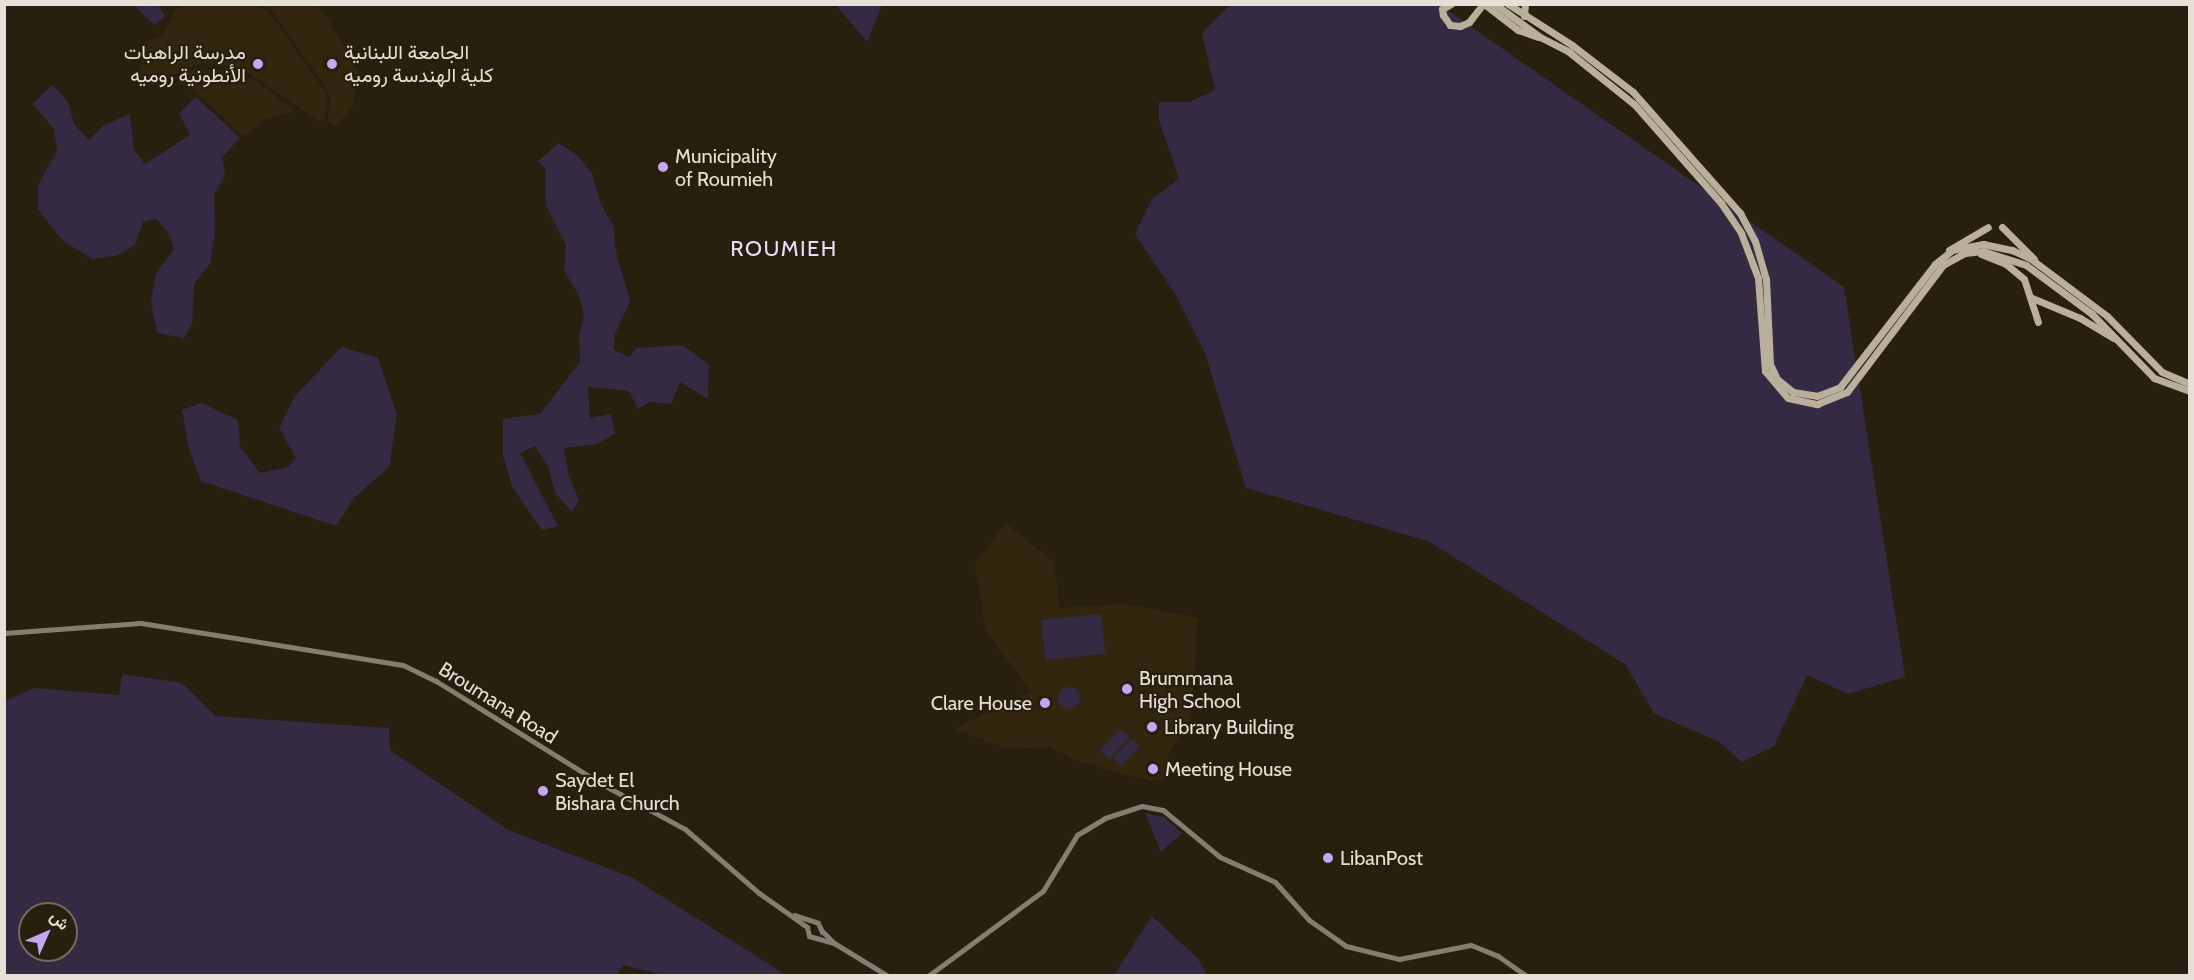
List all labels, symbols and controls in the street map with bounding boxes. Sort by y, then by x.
place label: مدرسة الراهبات الأنطونية روميه [124,40,246,87]
place label: الجامعة اللبنانية كلية الهندسة روميه [344,40,493,87]
marker: مدرسة الراهبات الأنطونية روميه [251,57,265,71]
marker: الجامعة اللبنانية كلية الهندسة روميه [325,57,339,71]
place label: Municipality of Roumieh [675,144,777,191]
marker: Municipality of Roumieh [656,160,670,174]
district label: ROUMIEH [730,236,838,262]
street label: Broumana Road [434,657,562,749]
place label: Brummana High School [1139,666,1241,713]
marker: Brummana High School [1120,682,1134,696]
place label: Clare House [931,691,1032,715]
marker: Clare House [1036,694,1054,712]
place label: Library Building [1164,715,1294,739]
marker: Library Building [1145,720,1159,734]
place label: Meeting House [1165,757,1292,781]
marker: Meeting House [1146,762,1160,776]
place label: Saydet El Bishara Church [555,768,680,815]
marker: Saydet El Bishara Church [536,784,550,798]
place label: LibanPost [1340,846,1423,870]
marker: LibanPost [1321,851,1335,865]
north arrow [18,902,78,962]
text: ش [46,907,73,934]

